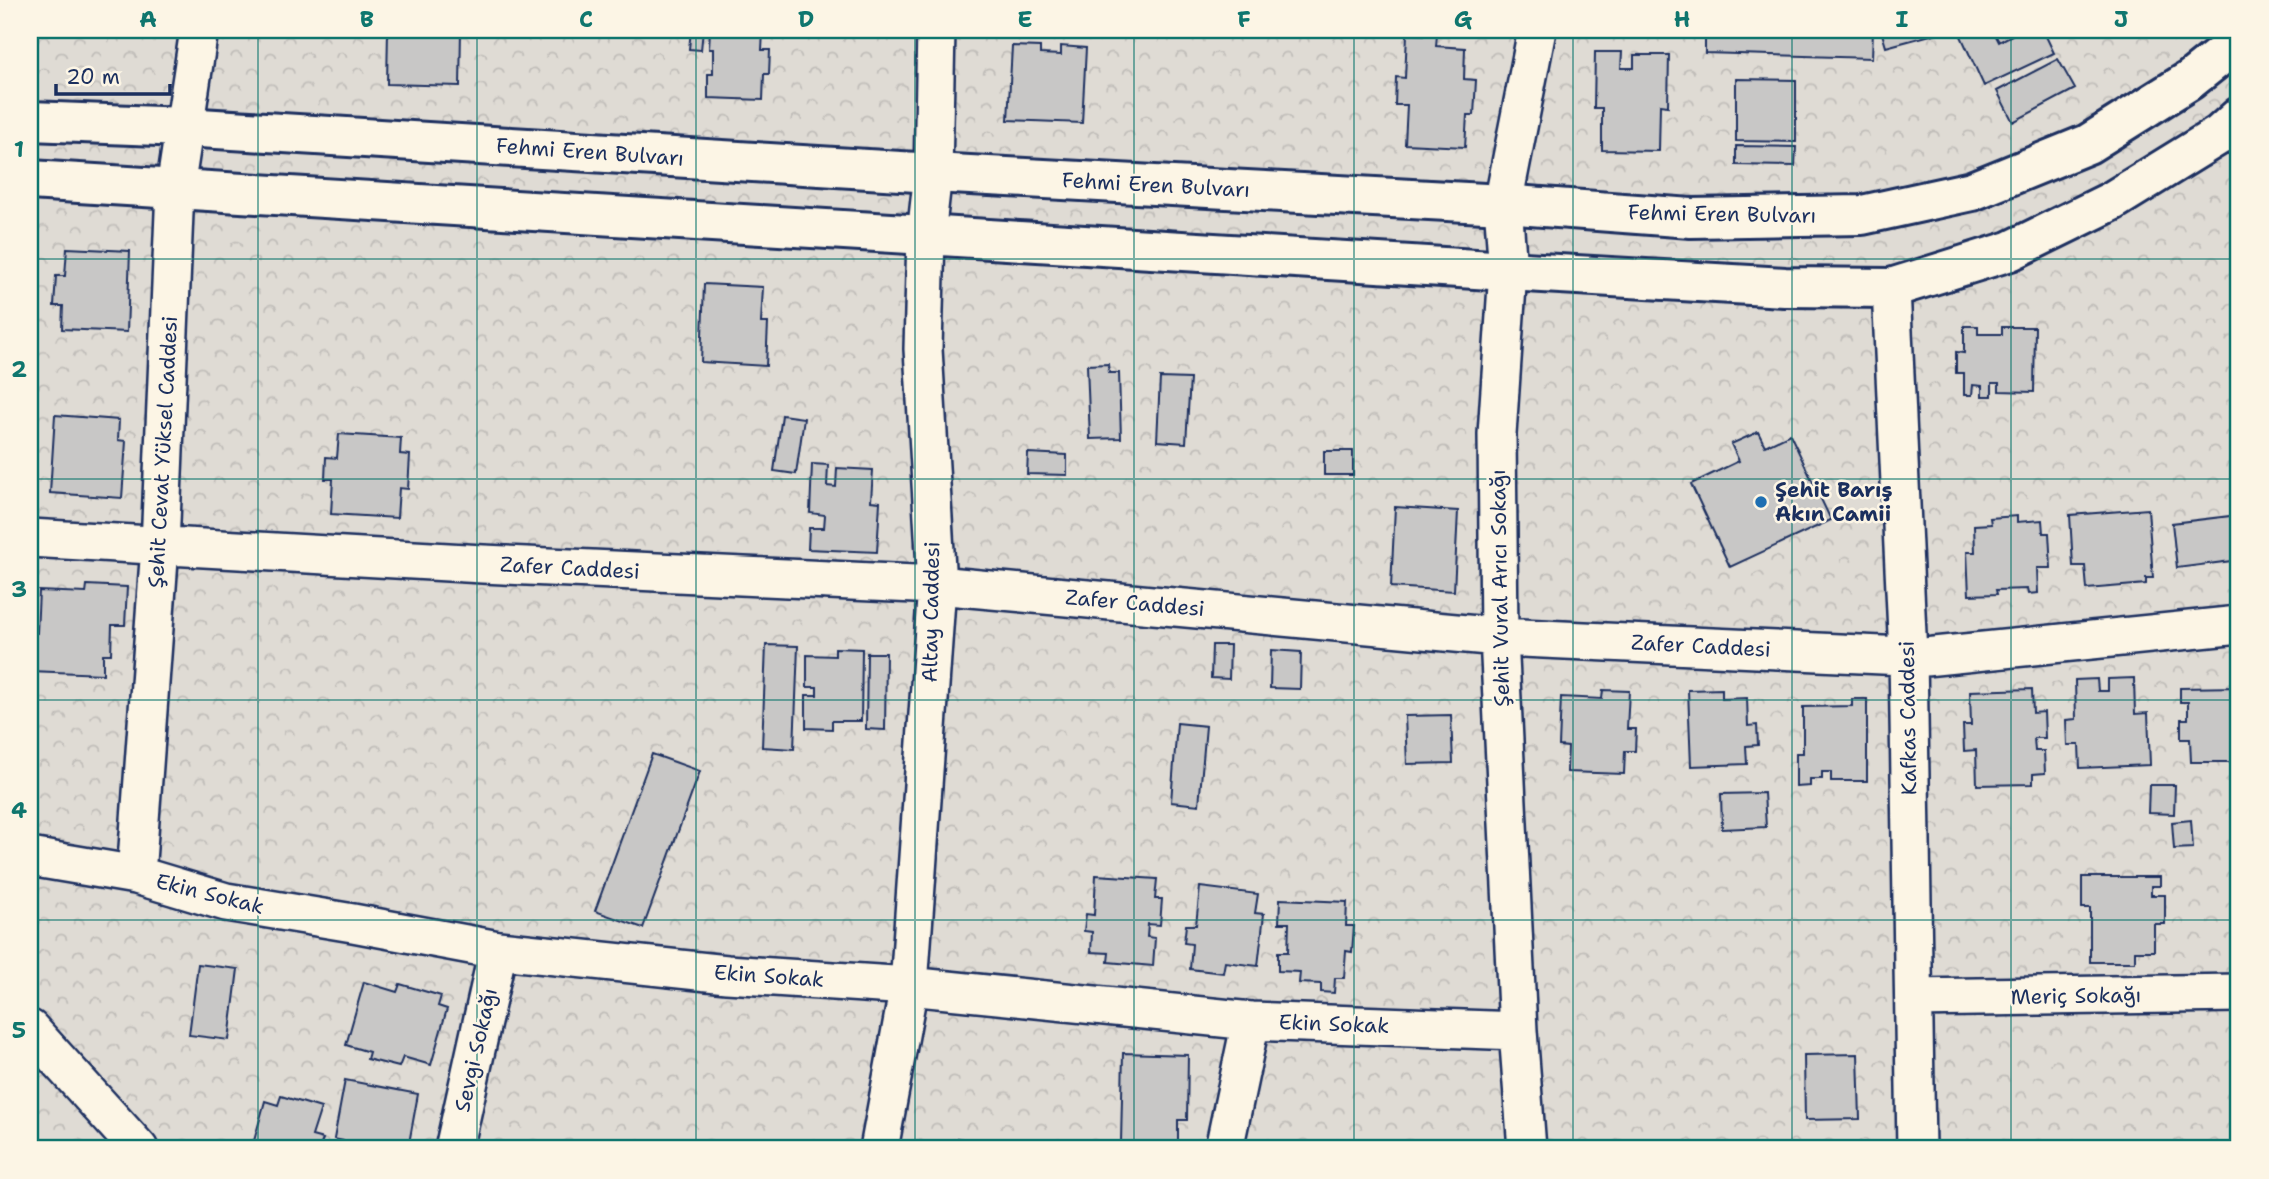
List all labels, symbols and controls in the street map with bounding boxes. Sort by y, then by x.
text: A [139,4,157,34]
text: B [360,4,374,34]
text: C [579,4,593,34]
text: D [798,4,814,34]
text: E [1017,4,1033,34]
text: F [1237,4,1251,34]
text: G [1454,4,1473,34]
text: H [1674,4,1690,34]
text: I [1896,4,1909,34]
text: J [2114,4,2128,34]
scale bar [56,52,170,96]
text: 20 m [66,63,120,91]
street label: Fehmi Eren Bulvarı [495,131,685,173]
text: 1 [14,134,24,164]
street label: Fehmi Eren Bulvarı [1061,166,1251,204]
street label: Fehmi Eren Bulvarı [1628,198,1816,230]
street label: Şehit Cevat Yüksel Caddesi [142,315,184,589]
text: 2 [11,354,27,384]
street label: Şehit Vural Arıcı Sokağı [1484,469,1516,707]
place label: Şehit Barış Akın Camii [1775,476,1892,528]
marker: Şehit Barış Akın Camii [1753,494,1769,510]
street label: Altay Caddesi [916,541,946,683]
street label: Zafer Caddesi [499,550,641,586]
text: 3 [11,574,27,604]
street label: Zafer Caddesi [1064,583,1206,623]
street label: Zafer Caddesi [1630,628,1772,664]
street label: Kafkas Caddesi [1893,640,1923,796]
text: 4 [11,795,27,825]
street label: Ekin Sokak [153,867,267,921]
street label: Ekin Sokak [713,958,825,994]
street label: Meriç Sokağı [2010,981,2142,1011]
street label: Sevgi Sokağı [448,985,504,1115]
street label: Ekin Sokak [1278,1008,1390,1040]
text: 5 [12,1015,26,1045]

